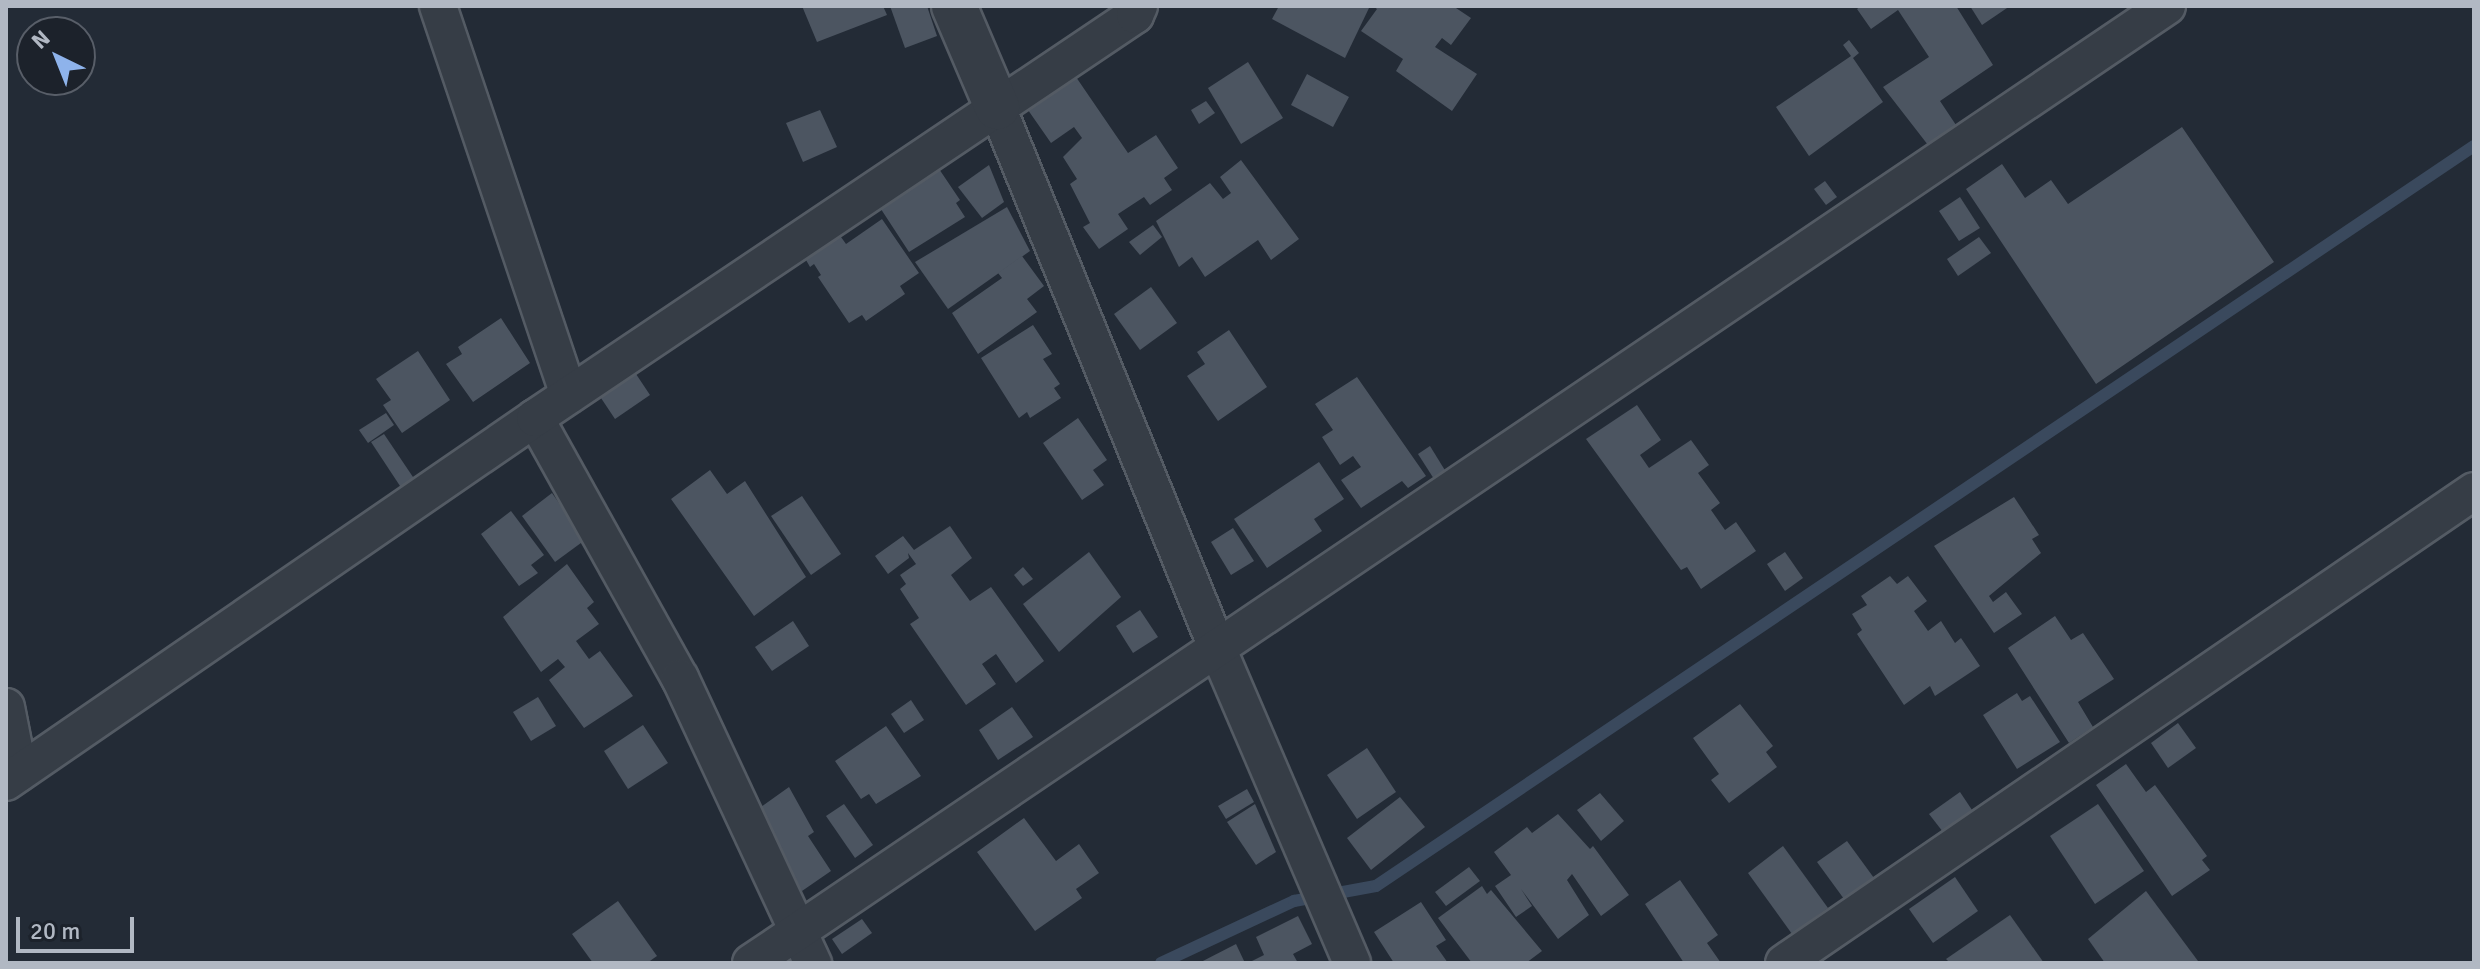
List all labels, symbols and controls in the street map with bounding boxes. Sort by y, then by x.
north arrow [16,16,96,96]
text: N [26,24,55,55]
scale bar [20,901,138,951]
text: 20 m [30,916,80,946]

